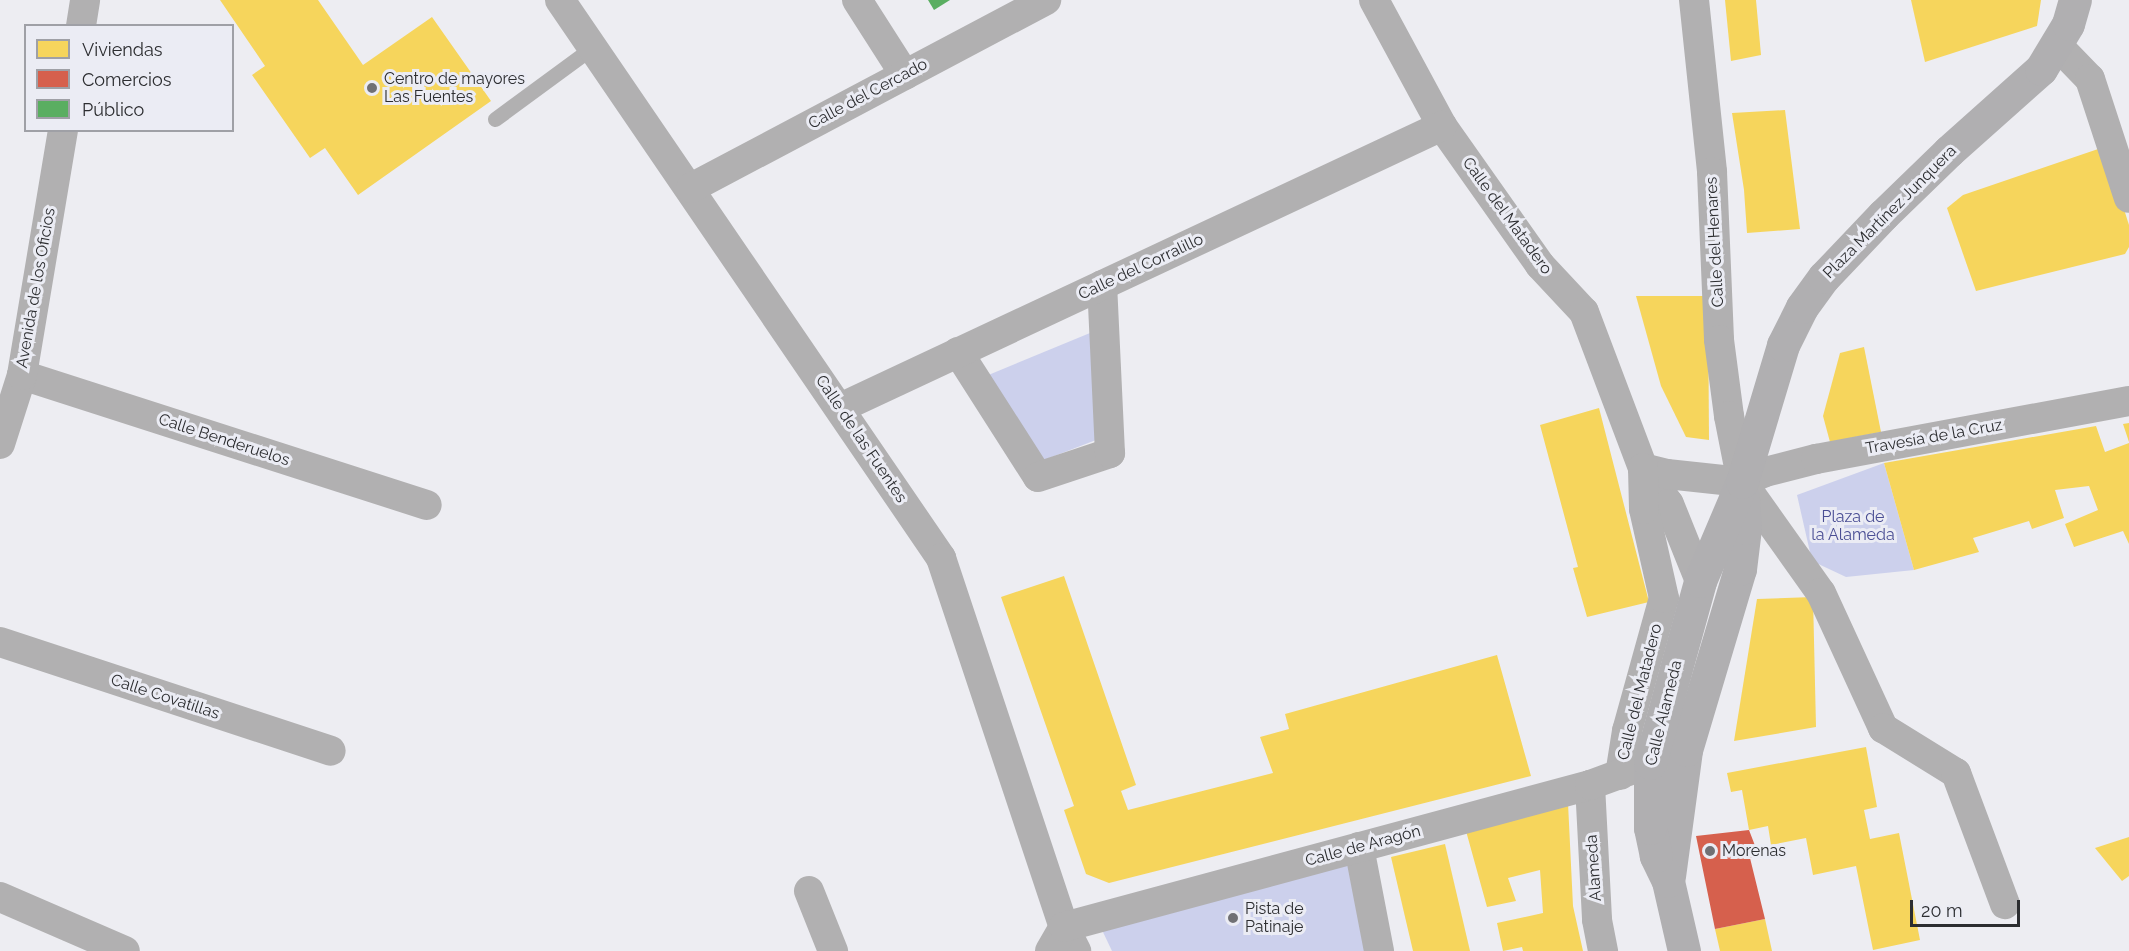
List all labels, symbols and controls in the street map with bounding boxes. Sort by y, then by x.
legend [24,24,234,132]
text: Viviendas [82,39,162,60]
street label: Calle del Cercado [805,54,931,134]
text: Comercios [82,69,171,90]
place label: Centro de mayores Las Fuentes [384,69,525,107]
marker: Centro de mayores Las Fuentes [365,81,379,95]
text: Público [82,99,144,120]
street label: Plaza Martínez Junquera [1819,141,1961,283]
street label: Calle del Matadero [1458,154,1556,278]
street label: Calle del Henares [1702,176,1728,308]
street label: Avenida de los Oficios [12,206,60,370]
street label: Calle del Corralillo [1075,230,1207,304]
street label: Calle de las Fuentes [811,372,911,506]
street label: Calle Benderuelos [156,410,292,470]
street label: Travesía de la Cruz [1864,416,2004,458]
park label: Plaza de la Alameda [1811,507,1895,545]
street label: Calle del Matadero [1614,621,1666,763]
street label: Calle Alameda [1642,658,1686,768]
street label: Calle Covatillas [108,670,222,724]
street label: Calle de Aragón [1303,821,1423,871]
street label: Alameda [1582,834,1606,902]
place label: Morenas [1722,841,1786,861]
marker: Morenas [1703,844,1717,858]
scale bar [1913,888,2022,926]
place label: Pista de Patinaje [1245,899,1304,937]
text: 20 m [1921,900,1963,921]
marker: Pista de Patinaje [1226,911,1240,925]

